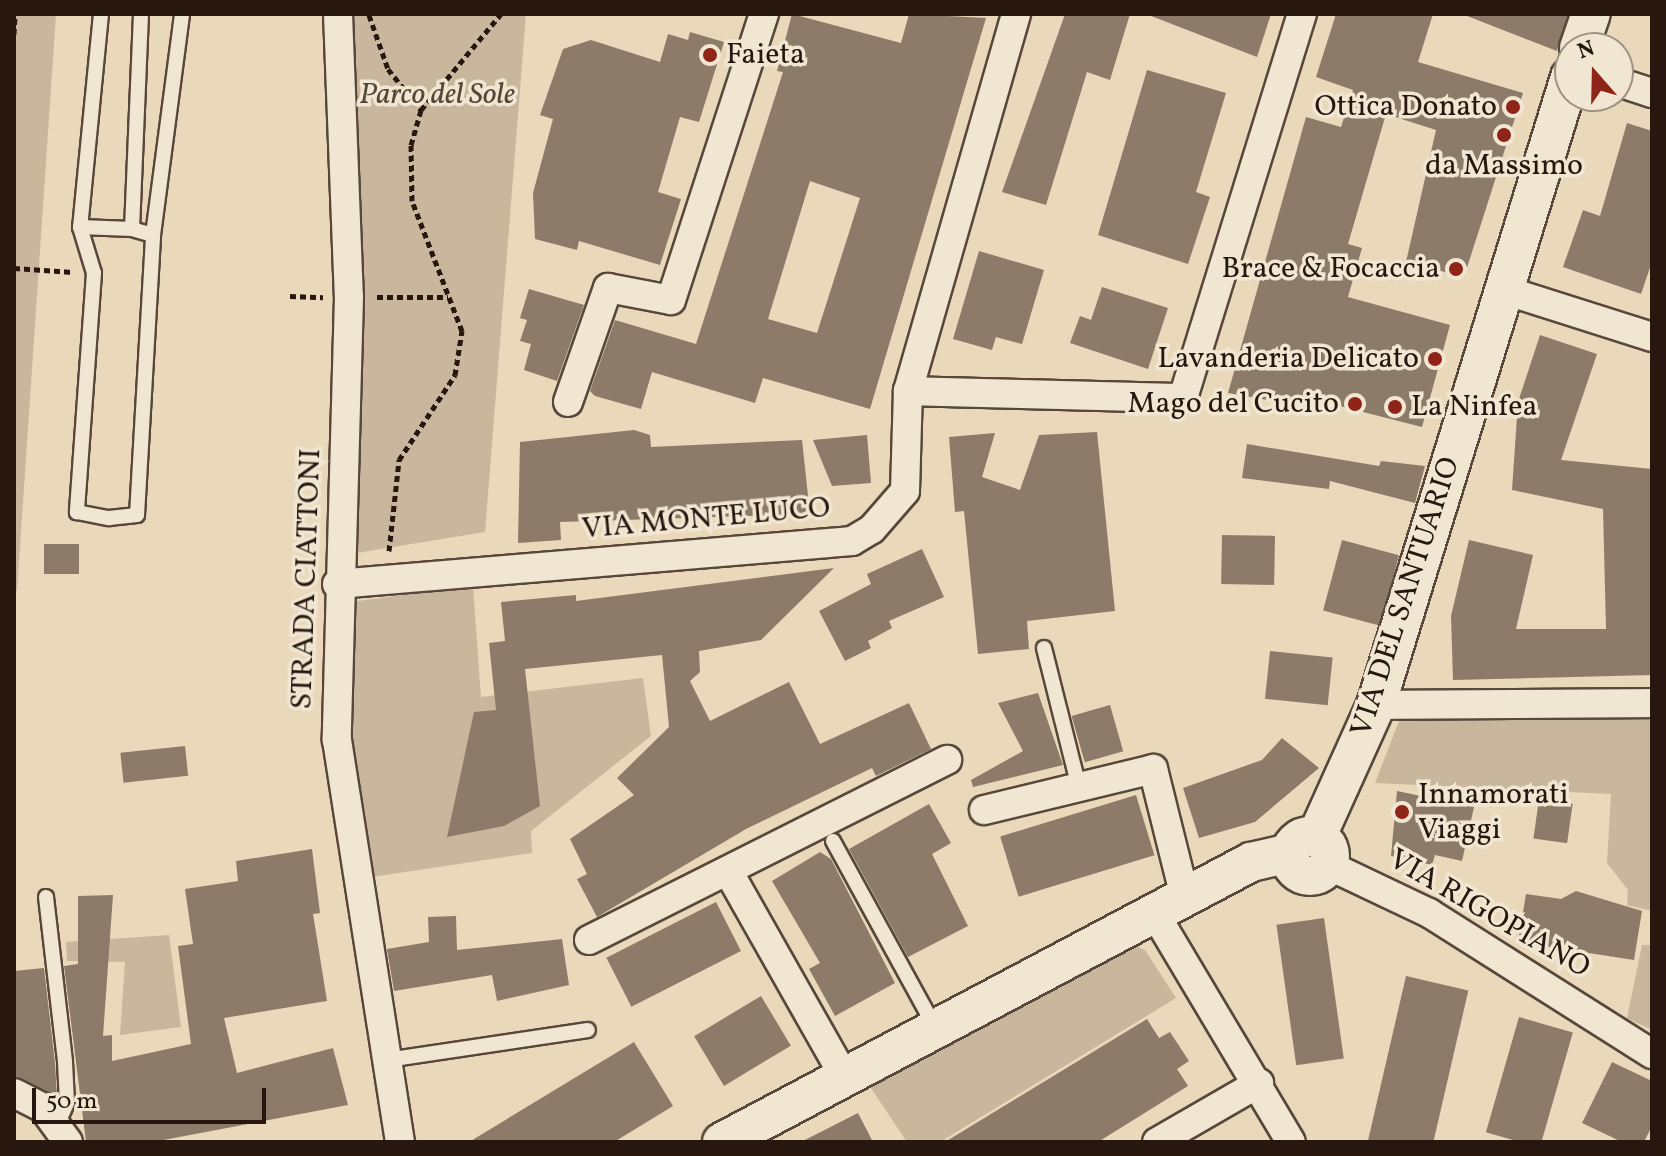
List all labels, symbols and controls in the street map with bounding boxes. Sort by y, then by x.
north arrow [1554,32,1634,112]
text: N [1573,34,1599,68]
place label: Faieta [726,37,805,73]
marker: Faieta [701,46,719,64]
park label: Parco del Sole [359,77,515,113]
place label: Ottica Donato [1314,89,1497,125]
marker: Ottica Donato [1504,98,1522,116]
marker: da Massimo [1495,126,1513,144]
place label: da Massimo [1425,148,1583,184]
place label: Brace & Focaccia [1221,251,1440,287]
marker: Brace & Focaccia [1447,260,1465,278]
place label: Lavanderia Delicato [1158,341,1419,377]
marker: Lavanderia Delicato [1426,350,1444,368]
place label: Mago del Cucito [1128,386,1339,422]
place label: La Ninfea [1411,389,1537,425]
marker: Mago del Cucito [1346,395,1364,413]
marker: La Ninfea [1386,398,1404,416]
street label: STRADA CIATTONI [284,448,330,710]
street label: VIA DEL SANTUARIO [1344,453,1468,741]
street label: VIA MONTE LUCO [580,490,832,548]
place label: Innamorati Viaggi [1418,777,1569,848]
marker: Innamorati Viaggi [1393,803,1411,821]
street label: VIA RIGOPIANO [1382,842,1596,986]
scale bar [36,1072,270,1122]
text: 50 m [46,1085,98,1119]

